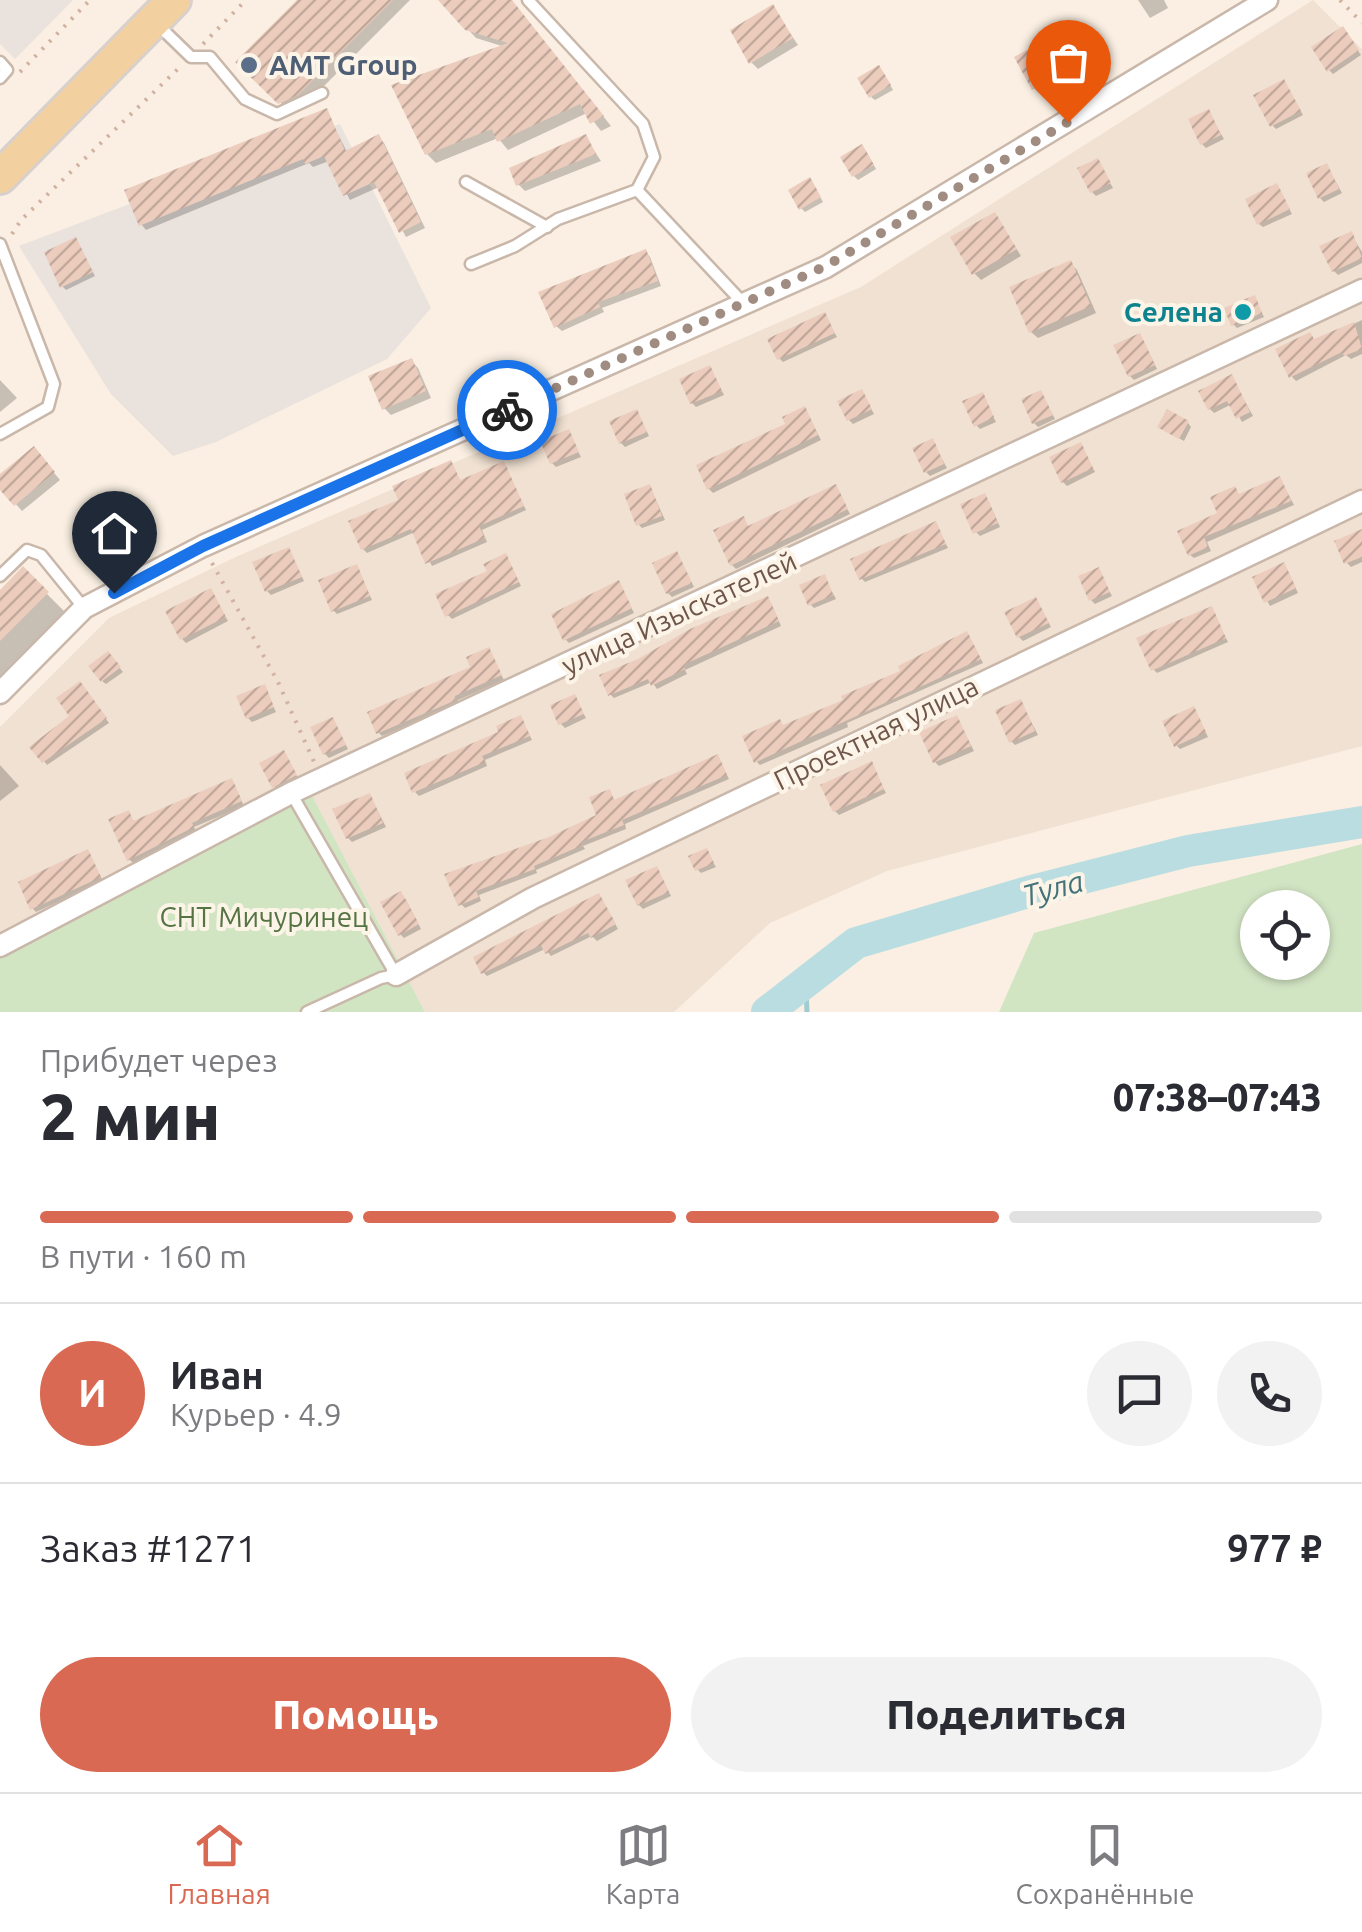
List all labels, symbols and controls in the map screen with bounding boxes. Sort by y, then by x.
pin [1026,20,1111,123]
icon: bag [1041,35,1096,90]
place label: АМТ Group [269,49,418,80]
marker: АМТ Group [238,54,260,76]
place label: Селена [1124,296,1223,327]
marker: Селена [1232,301,1254,323]
courier [457,360,557,460]
icon: bike [480,383,535,438]
pin [72,491,157,594]
icon: home [87,506,142,561]
street label: улица Изыскателей [557,545,801,681]
street label: Проектная улица [769,670,983,795]
water label: Тула [1018,864,1087,912]
map controls [1240,890,1330,980]
button: locate [1240,890,1330,980]
park label: СНТ Мичуринец [160,901,368,932]
text: Прибудет через [40,1042,278,1078]
text: 07:38–07:43 [1113,1076,1322,1118]
text: 2 мин [40,1079,221,1152]
text: В пути · 160 m [40,1238,247,1274]
button: chat [1087,1341,1192,1446]
button: phone [1217,1341,1322,1446]
text: Иван [170,1354,264,1396]
text: И [78,1372,107,1414]
text: Курьер · 4.9 [170,1396,342,1432]
text: Заказ #1271 [40,1527,258,1569]
text: 977 ₽ [1227,1527,1322,1569]
button: Помощь [40,1657,671,1772]
button: Поделиться [691,1657,1322,1772]
tab: Главная [168,1818,271,1909]
tab: Карта [606,1818,680,1909]
tab: Сохранённые [1016,1818,1194,1909]

